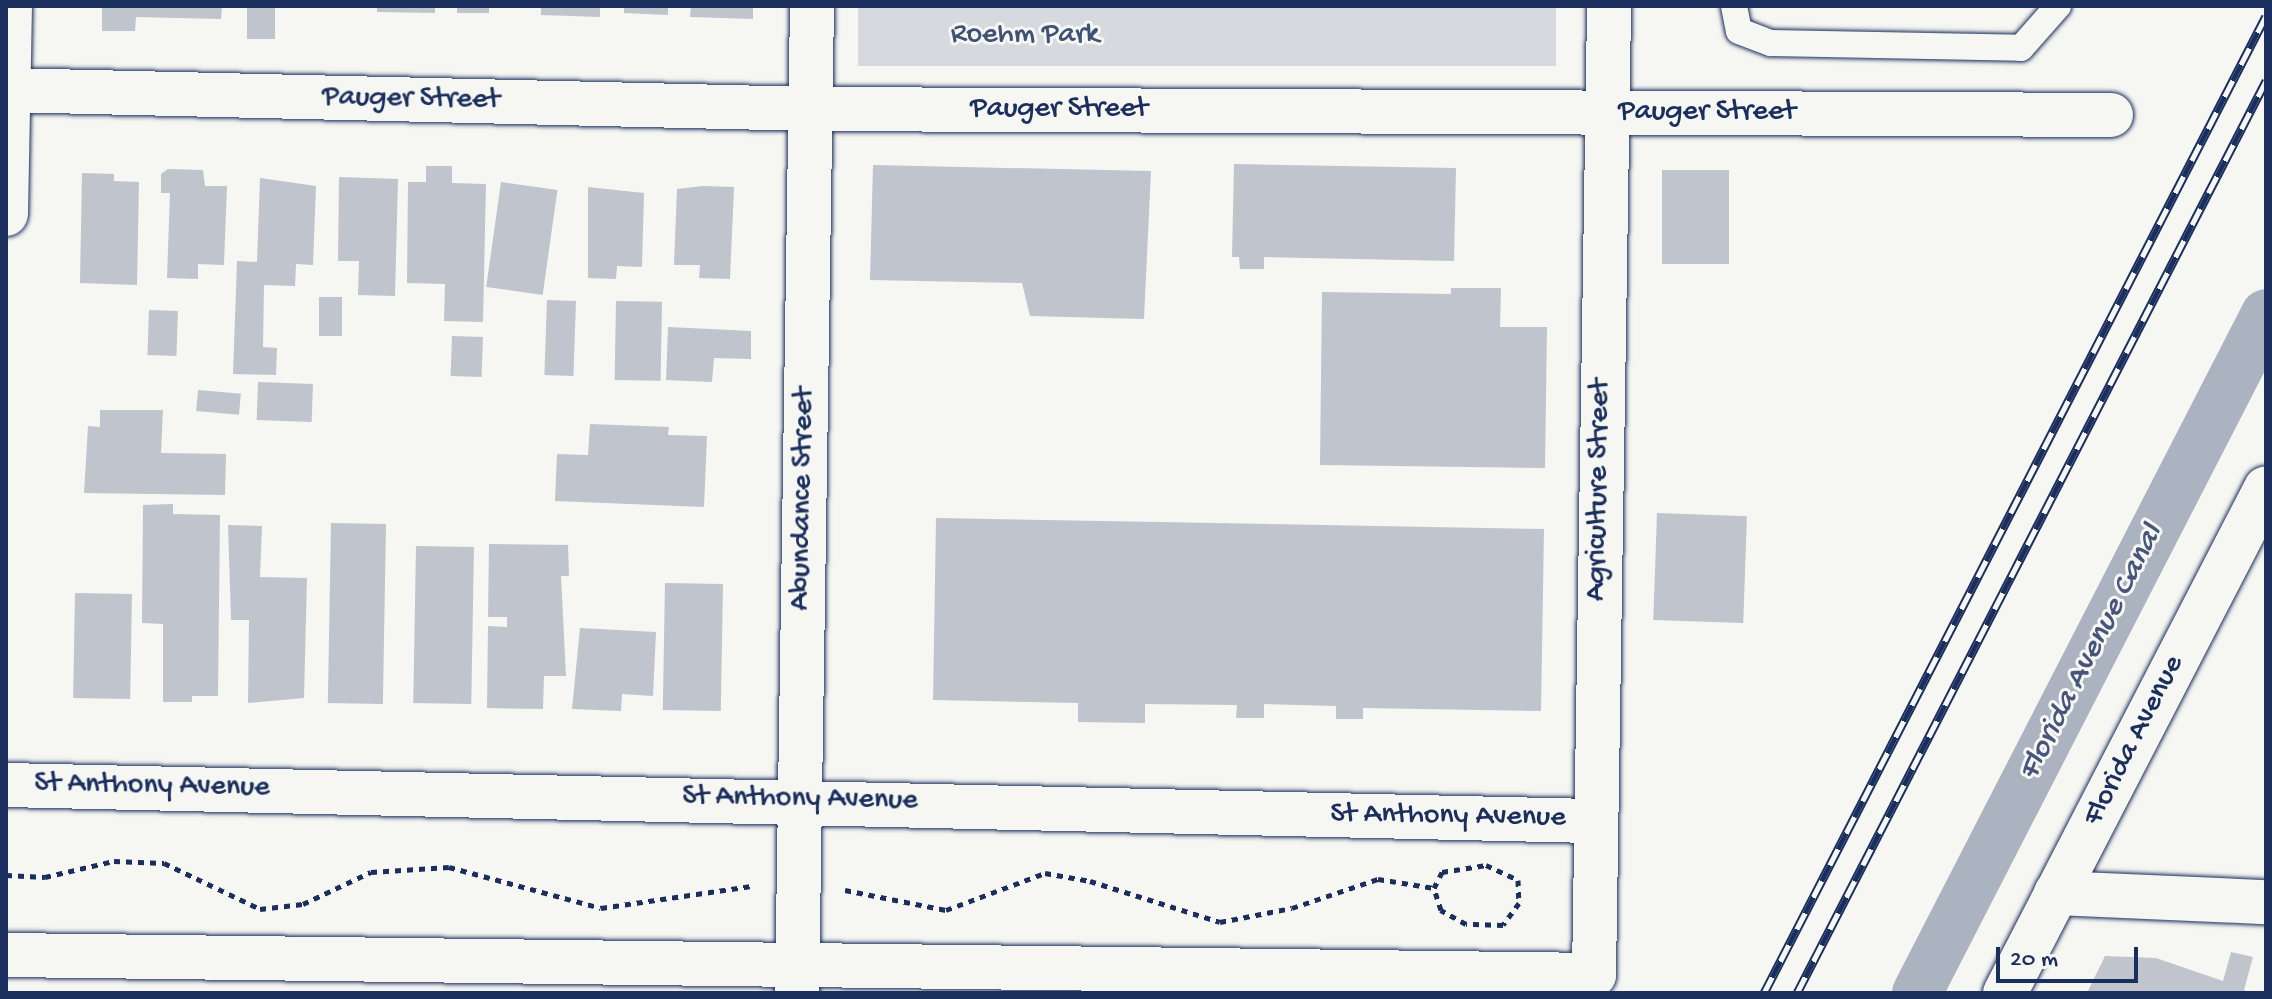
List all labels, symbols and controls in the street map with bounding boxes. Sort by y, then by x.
park label: Roehm Park [951,18,1099,54]
street label: Pauger Street [322,80,500,120]
street label: Pauger Street [970,92,1148,128]
street label: Pauger Street [1618,95,1796,131]
street label: Agriculture Street [1580,379,1620,601]
street label: Abundance Street [784,387,824,611]
water label: Florida Avenue Canal [2011,519,2173,787]
street label: Florida Avenue [2077,650,2193,832]
street label: St Anthony Avenue [34,767,270,807]
street label: St Anthony Avenue [682,780,918,820]
street label: St Anthony Avenue [1330,797,1566,837]
scale bar [2000,931,2142,981]
text: 20 m [2010,946,2058,975]

